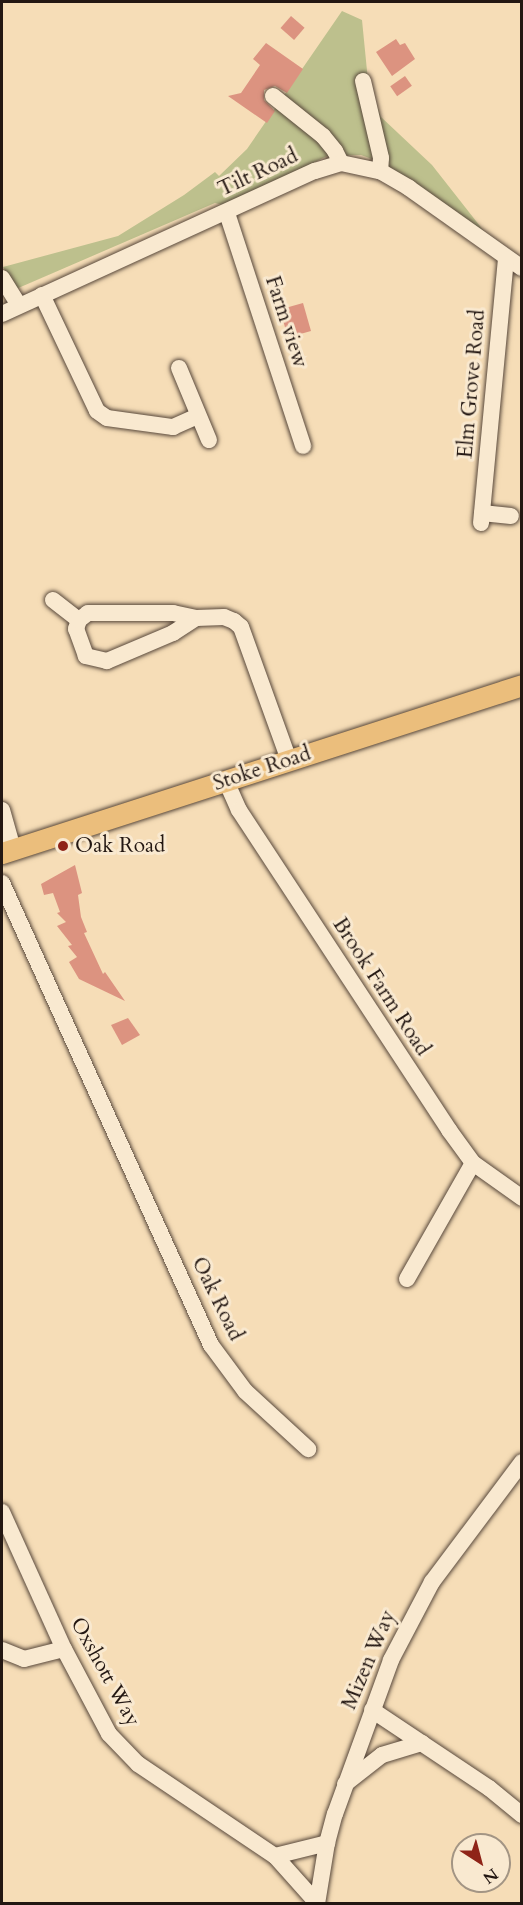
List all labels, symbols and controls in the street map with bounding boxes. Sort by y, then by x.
street label: Tilt Road [214,144,302,202]
street label: Farm view [259,273,313,371]
street label: Elm Grove Road [453,309,491,459]
street label: Stoke Road [210,741,314,797]
place label: Oak Road [75,833,165,859]
marker: Oak Road [56,839,70,853]
street label: Brook Farm Road [327,913,435,1061]
street label: Oak Road [186,1253,248,1345]
street label: Mizen Way [337,1607,401,1713]
street label: Oxshott Way [65,1613,145,1731]
north arrow [451,1833,511,1893]
text: N [478,1863,502,1889]

